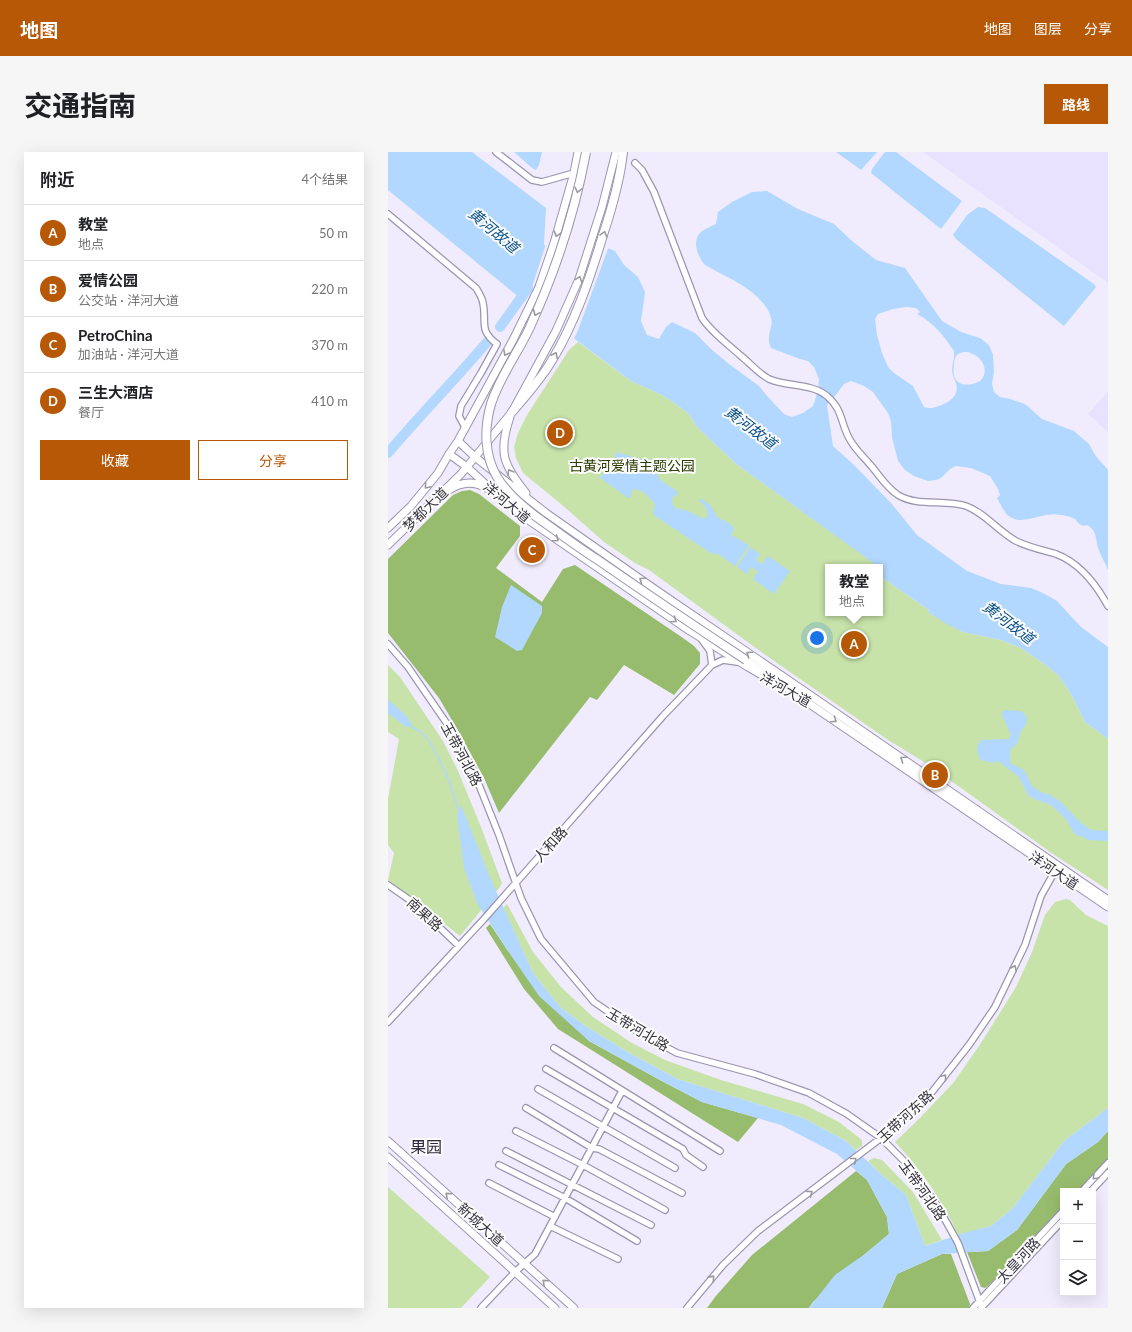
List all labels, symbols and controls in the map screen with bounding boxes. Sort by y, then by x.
text: 地图 [20,18,58,41]
text: 地图 [984,20,1012,37]
text: 图层 [1034,20,1062,37]
text: 分享 [1084,20,1112,37]
button: 路线 [1044,84,1108,124]
text: 交通指南 [24,88,136,122]
text: 附近 [40,169,74,190]
text: 4个结果 [301,171,348,187]
one-way arrow [574,187,582,193]
water label: 黄河故道 [465,204,524,257]
text: 教堂 [78,215,108,233]
text: A [48,225,58,241]
text: 50 m [319,225,348,241]
one-way arrow [553,230,562,237]
one-way arrow [599,231,608,238]
text: 地点 [78,236,104,252]
text: 爱情公园 [78,271,138,289]
one-way arrow [574,276,583,283]
text: B [49,281,57,297]
text: 220 m [311,281,348,297]
text: 公交站 · 洋河大道 [78,292,179,308]
one-way arrow [533,310,541,317]
text: PetroChina [78,326,153,344]
text: C [49,337,57,353]
text: 370 m [311,337,348,353]
text: 加油站 · 洋河大道 [78,346,179,362]
one-way arrow [503,349,510,356]
one-way arrow [550,351,558,359]
text: 三生大酒店 [78,383,153,401]
text: D [48,393,58,409]
text: 410 m [311,393,348,409]
water label: 黄河故道 [722,402,782,453]
text: 餐厅 [78,404,104,420]
pin: D [547,418,573,448]
button: 收藏 [40,440,190,480]
button: 分享 [198,440,348,480]
park label: 古黄河爱情主题公园 [569,457,695,474]
one-way arrow [507,469,514,476]
street label: 洋河大道 [480,477,534,527]
one-way arrow [425,481,432,489]
street label: 梦都大道 [399,483,451,535]
one-way arrow [551,534,558,541]
pin: C [519,535,545,565]
popup [825,564,883,616]
text: 教堂 [839,572,869,590]
one-way arrow [639,577,646,585]
text: 地点 [839,593,865,609]
water label: 黄河故道 [980,597,1040,648]
one-way arrow [670,615,677,622]
your location [807,628,827,648]
pin: A [841,629,867,659]
one-way arrow [747,652,754,659]
street label: 洋河大道 [758,668,814,710]
one-way arrow [830,715,837,723]
street label: 玉带河北路 [438,719,486,789]
one-way arrow [900,756,907,764]
pin: B [922,760,948,790]
street label: 人和路 [530,823,570,865]
street label: 洋河大道 [1026,847,1082,893]
street label: 南果路 [404,894,446,934]
one-way arrow [1009,965,1017,972]
street label: 玉带河北路 [604,1004,672,1054]
one-way arrow [939,1074,946,1081]
street label: 玉带河东路 [873,1086,937,1146]
district label: 果园 [410,1137,442,1156]
street label: 玉带河北路 [896,1156,950,1224]
one-way arrow [849,1157,856,1164]
one-way arrow [1092,1172,1100,1180]
map controls [1060,1188,1096,1296]
button: + [1060,1188,1096,1224]
one-way arrow [805,1191,812,1198]
one-way arrow [445,1192,453,1200]
street label: 新城大道 [455,1199,507,1249]
button: − [1060,1224,1096,1260]
street label: 太皇河路 [993,1234,1043,1286]
button: layers [1060,1260,1096,1296]
one-way arrow [707,1275,715,1283]
one-way arrow [542,1279,550,1287]

